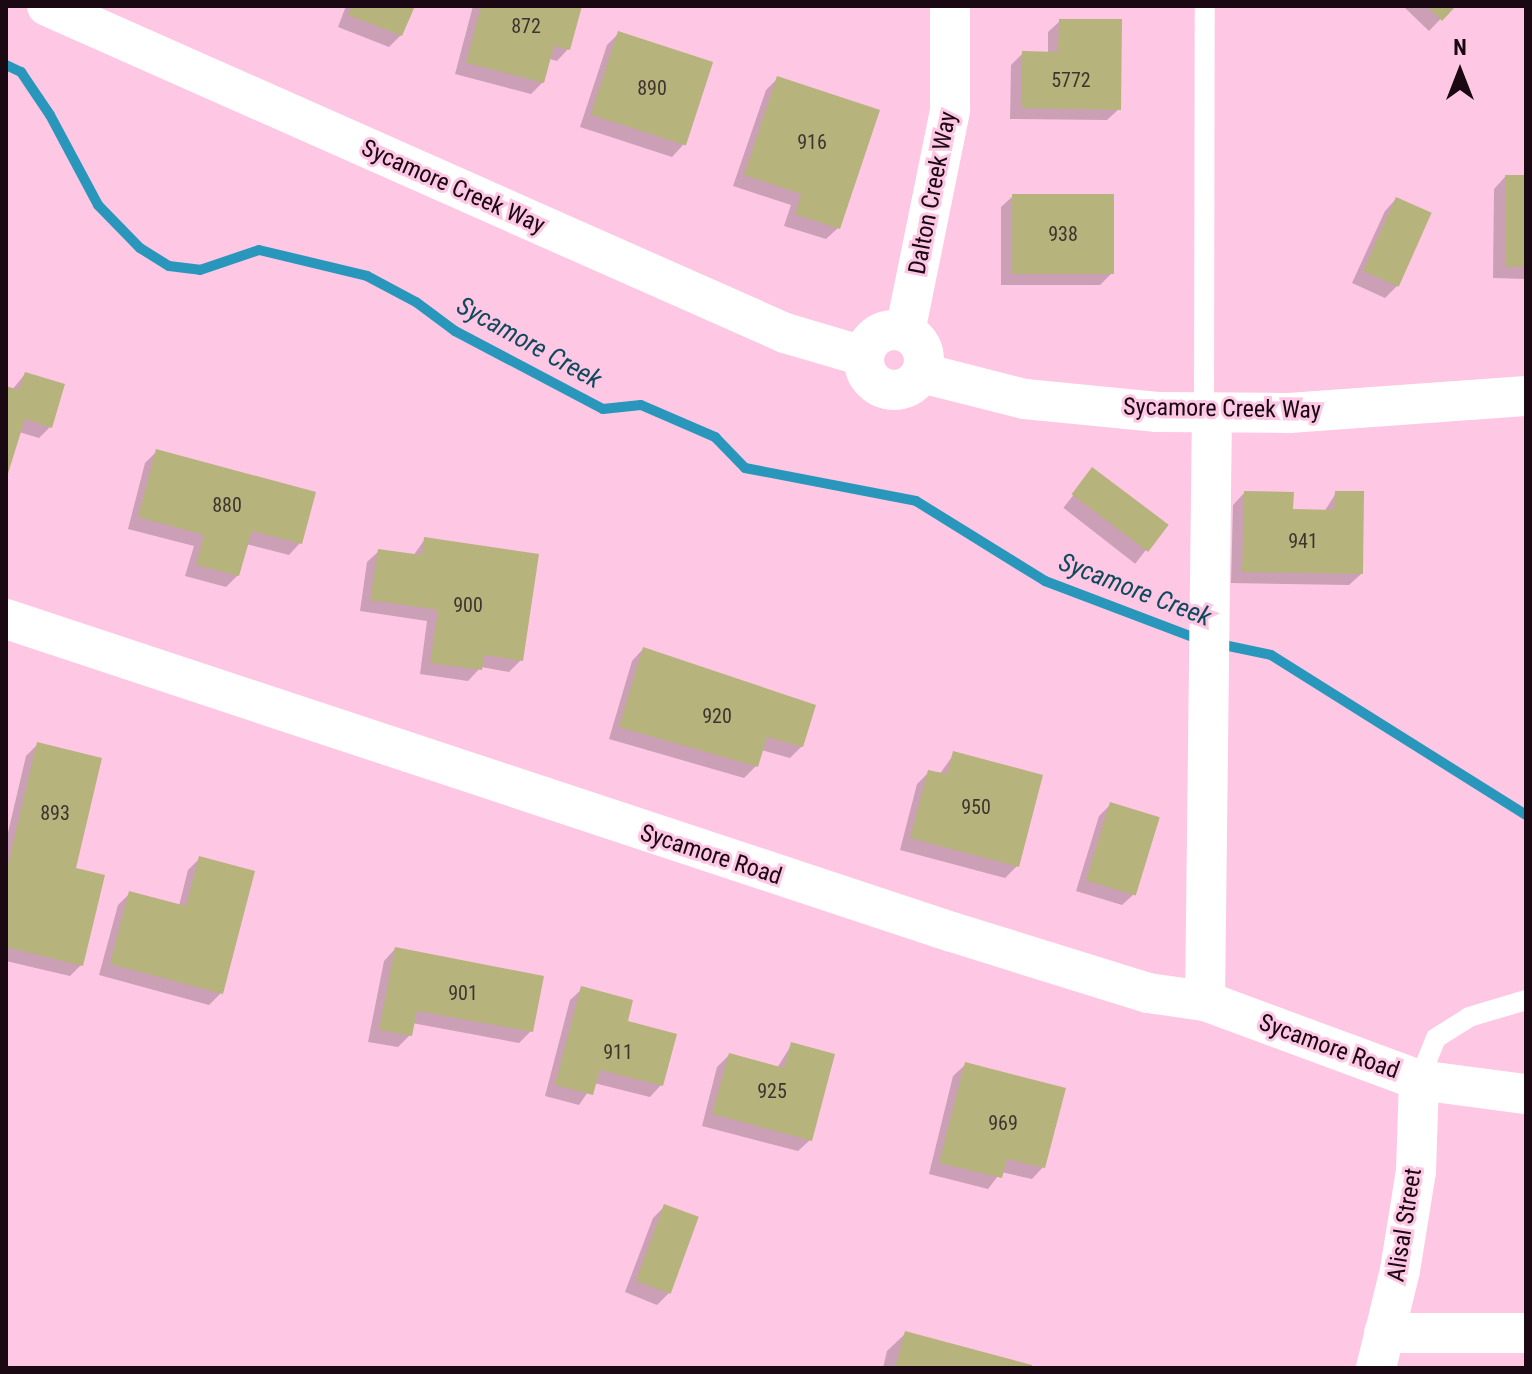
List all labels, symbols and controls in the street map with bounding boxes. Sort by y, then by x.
house number: 872 [511,14,541,38]
north arrow [1420,32,1500,112]
text: N [1453,35,1467,60]
house number: 5772 [1051,68,1091,92]
house number: 890 [637,76,667,100]
street label: Dalton Creek Way [903,109,963,277]
house number: 916 [797,130,827,154]
street label: Sycamore Creek Way [357,134,549,240]
house number: 938 [1048,222,1078,246]
water label: Sycamore Creek [451,290,607,396]
street label: Sycamore Creek Way [1123,393,1321,425]
house number: 880 [212,493,242,517]
house number: 941 [1288,529,1318,553]
water label: Sycamore Creek [1054,547,1216,633]
house number: 900 [453,593,483,617]
house number: 920 [702,704,732,728]
house number: 950 [961,795,991,819]
house number: 893 [40,801,70,825]
street label: Sycamore Road [637,819,785,891]
house number: 901 [448,981,478,1005]
street label: Sycamore Road [1255,1008,1403,1086]
house number: 911 [603,1040,633,1064]
house number: 925 [757,1079,787,1103]
house number: 969 [988,1111,1018,1135]
street label: Alisal Street [1382,1166,1428,1284]

